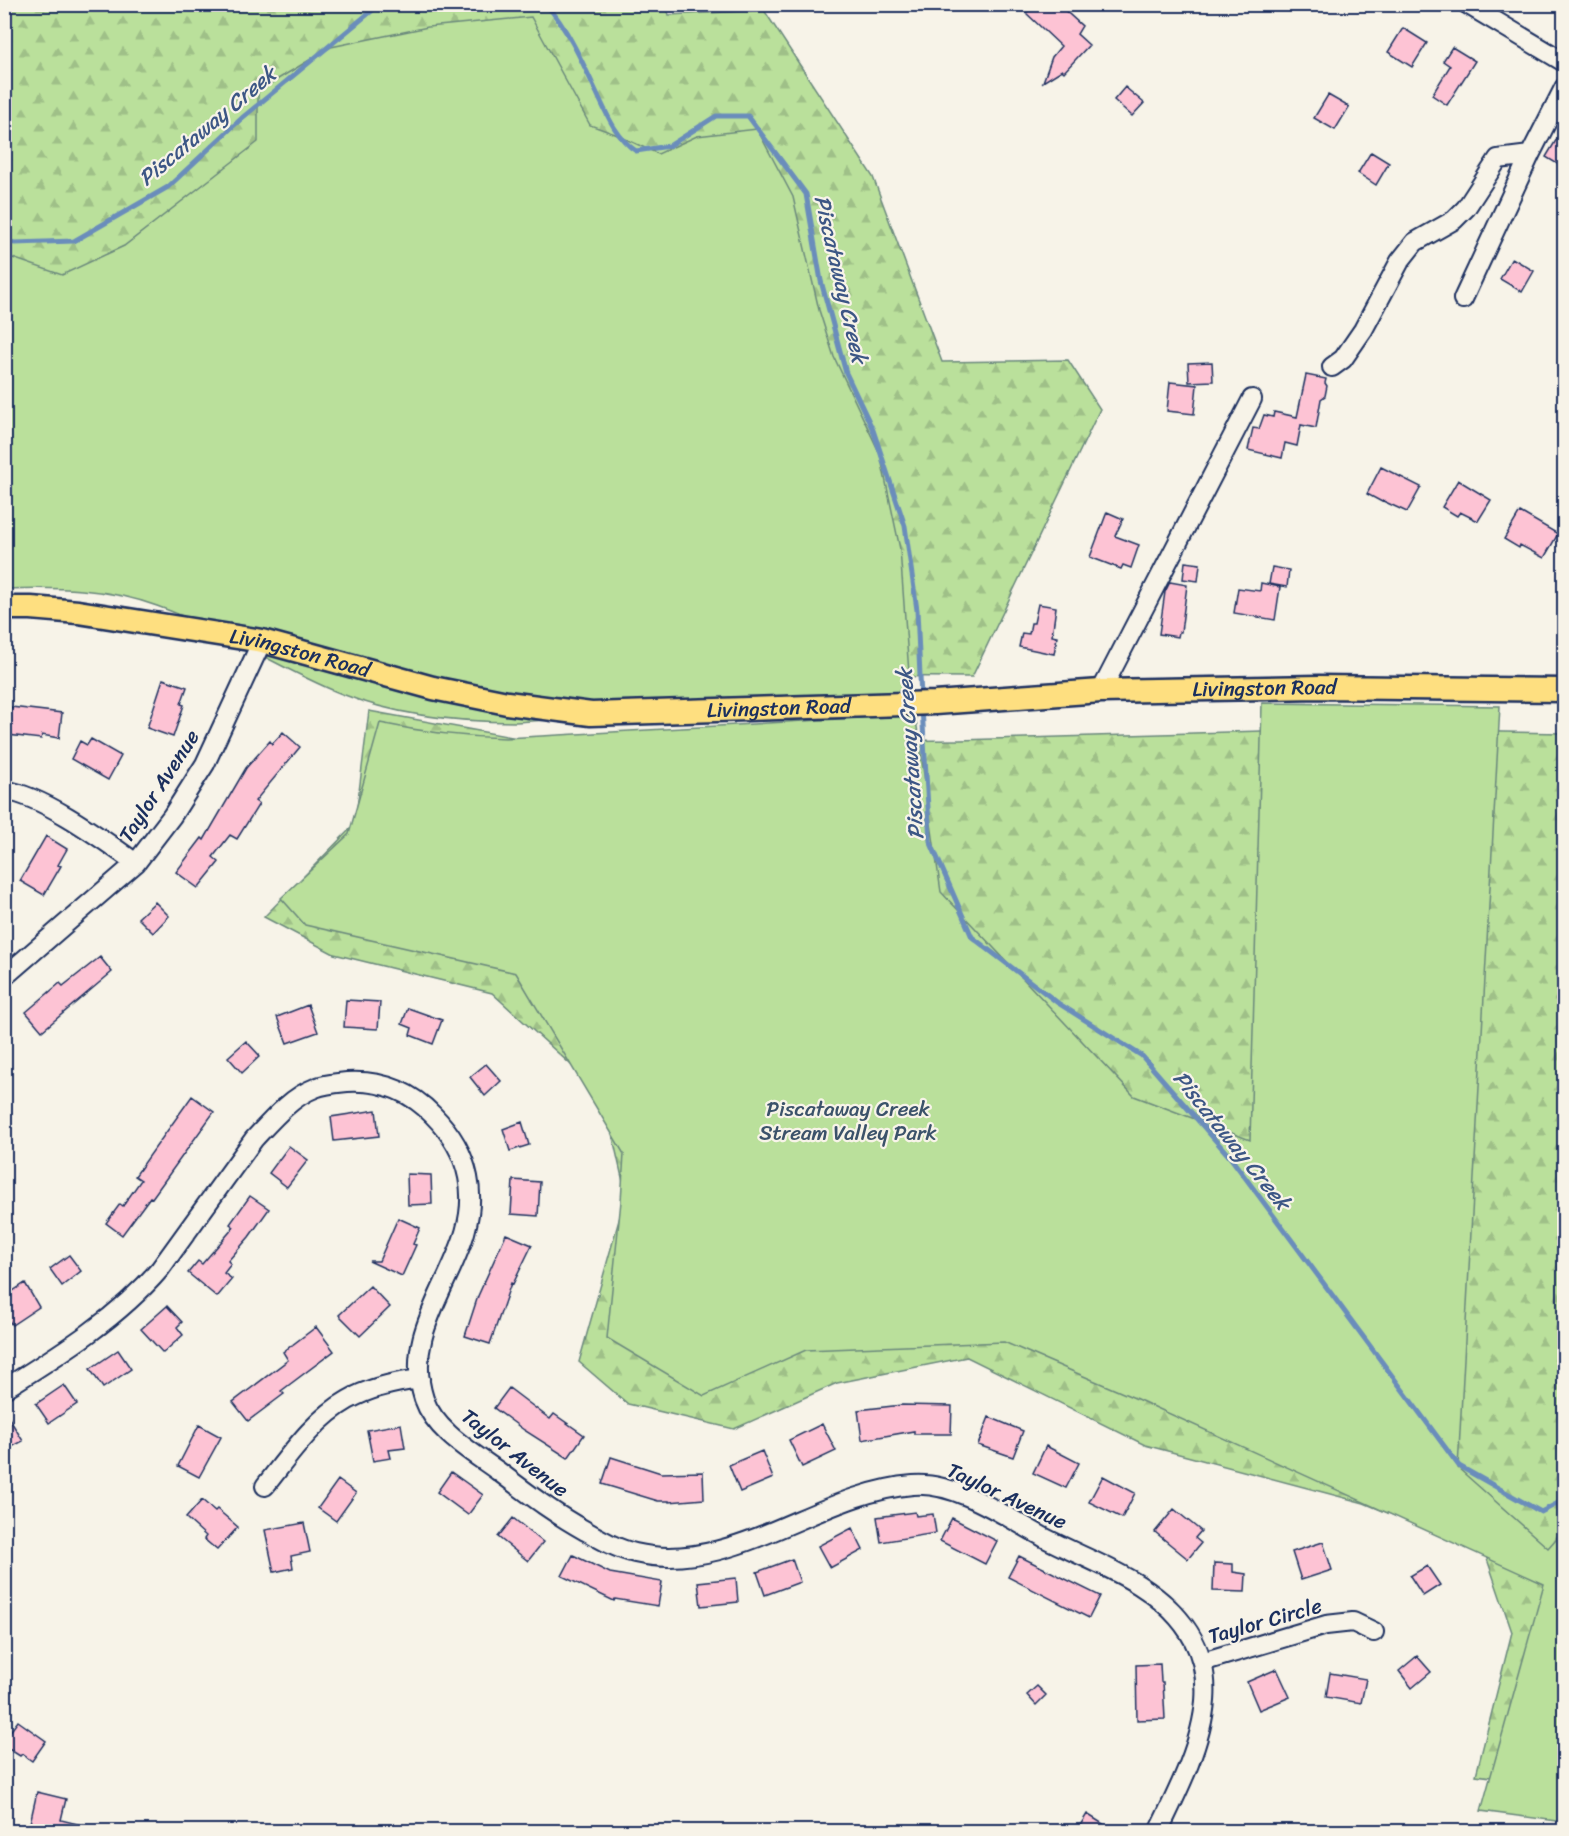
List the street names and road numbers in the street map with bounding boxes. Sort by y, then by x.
street label: Livingston Road [227,617,377,689]
street label: Livingston Road [1192,668,1339,708]
street label: Livingston Road [706,687,853,729]
street label: Taylor Avenue [108,721,210,850]
street label: Taylor Avenue [452,1398,578,1508]
street label: Taylor Avenue [941,1452,1074,1541]
street label: Taylor Circle [1204,1587,1327,1655]

